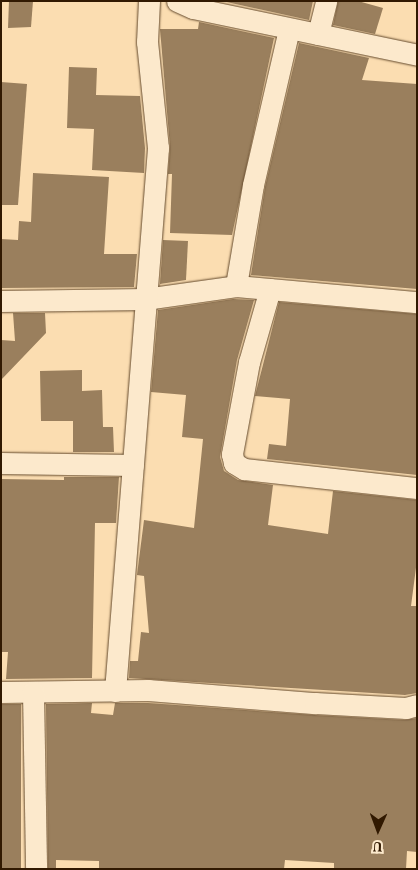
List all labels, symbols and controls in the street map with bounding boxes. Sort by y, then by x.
north arrow [353,805,403,855]
text: U [372,836,383,855]

